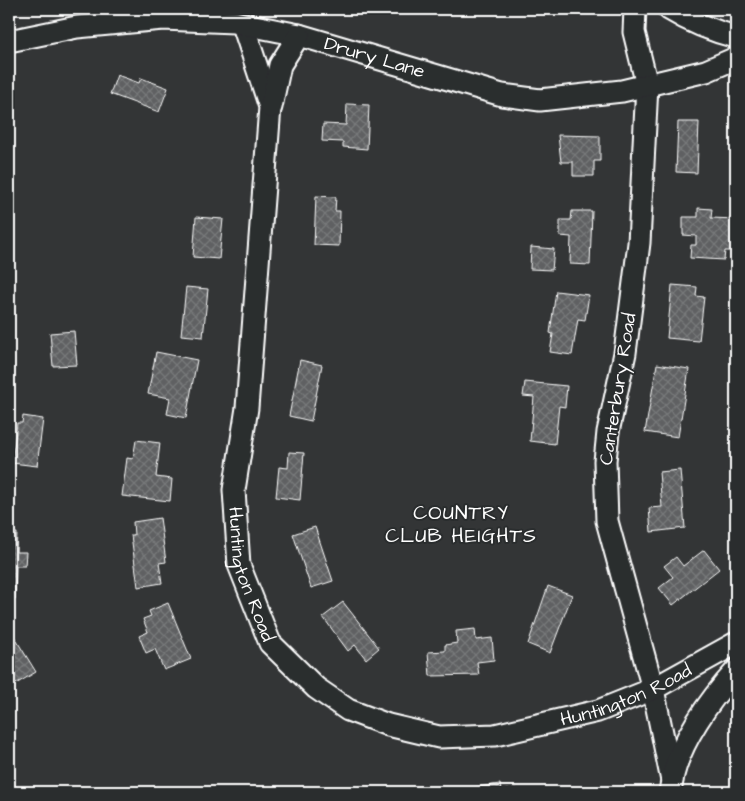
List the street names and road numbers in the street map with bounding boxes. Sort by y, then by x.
street label: Drury Lane [321,30,428,85]
street label: Canterbury Road [593,311,644,467]
street label: Huntington Road [222,506,282,646]
street label: Huntington Road [558,657,697,733]

